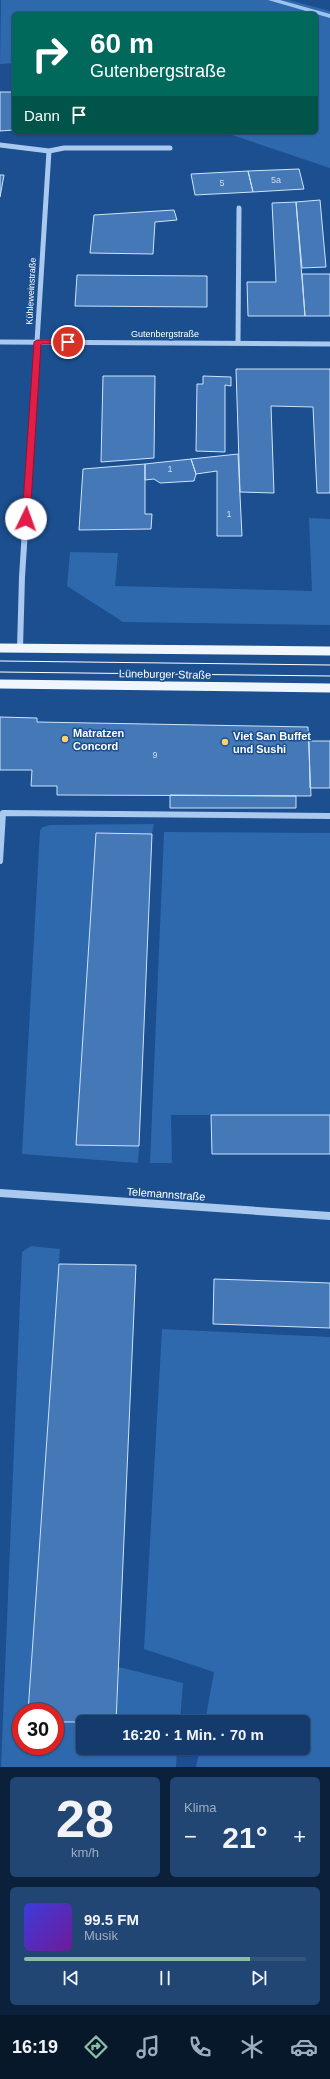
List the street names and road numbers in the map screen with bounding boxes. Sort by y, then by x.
street label: Kühleweinstraße [24,257,38,325]
street label: Gutenbergstraße [131,329,199,339]
street label: Lüneburger Straße [119,667,211,681]
street label: Telemannstraße [126,1185,206,1203]

